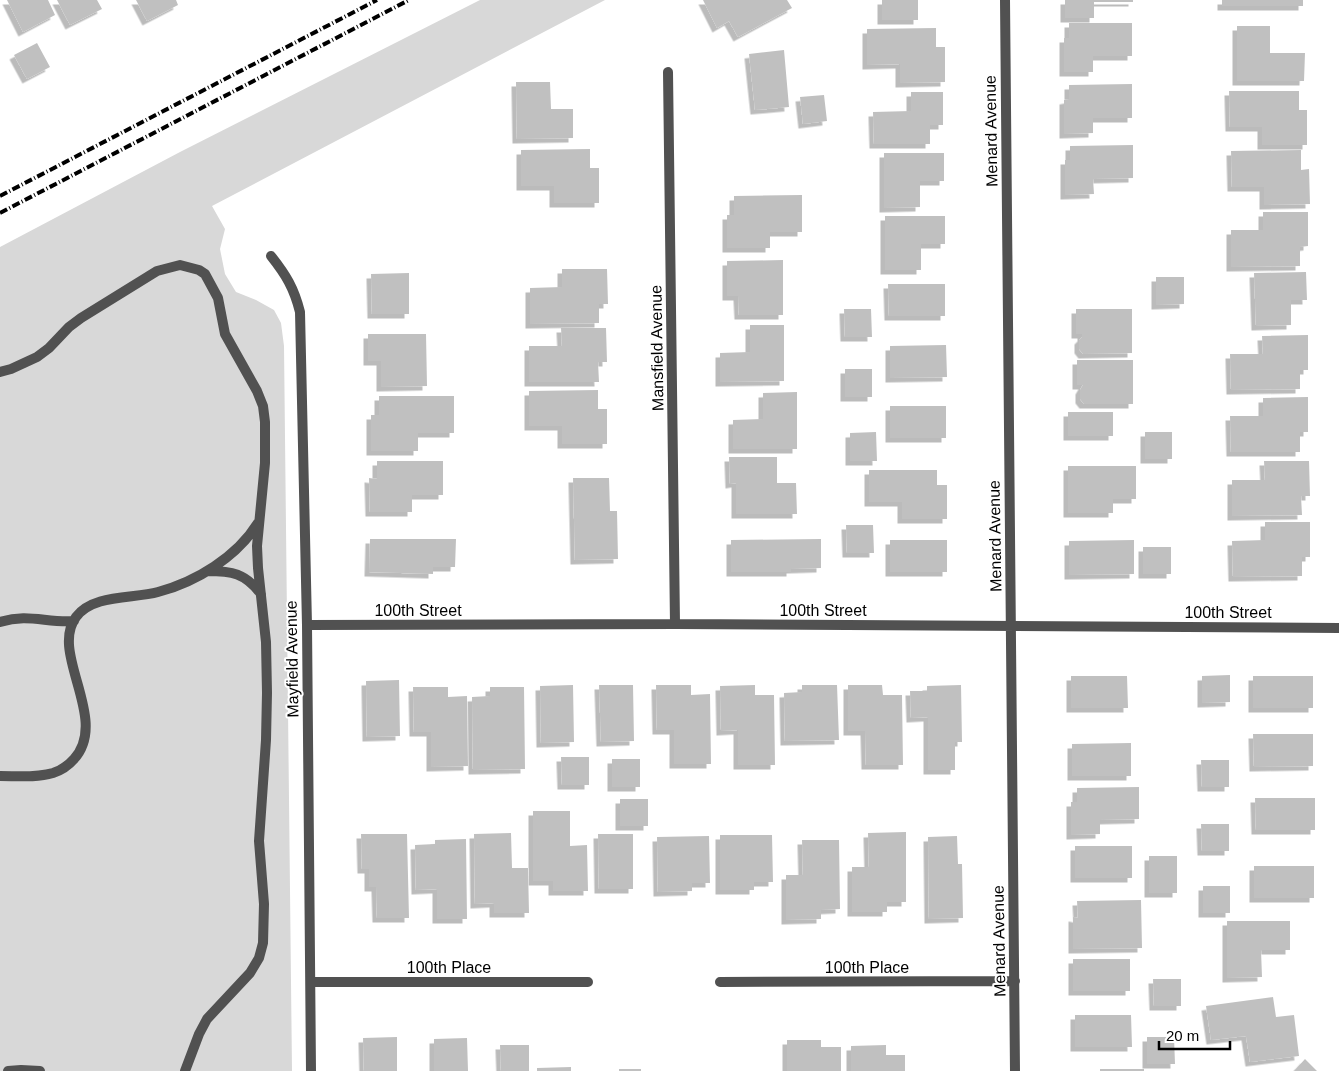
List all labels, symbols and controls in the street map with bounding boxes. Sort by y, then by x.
street label: Menard Avenue [982,75,1000,187]
street label: Mansfield Avenue [647,285,667,411]
street label: Menard Avenue [986,480,1004,592]
street label: Mayfield Avenue [282,600,302,718]
street label: 100th Street [374,602,462,619]
street label: 100th Street [779,602,867,619]
street label: 100th Street [1184,604,1272,621]
street label: Menard Avenue [990,885,1008,997]
street label: 100th Place [407,959,491,976]
street label: 100th Place [825,959,909,976]
scale bar [1159,1018,1230,1050]
text: 20 m [1166,1027,1199,1044]

